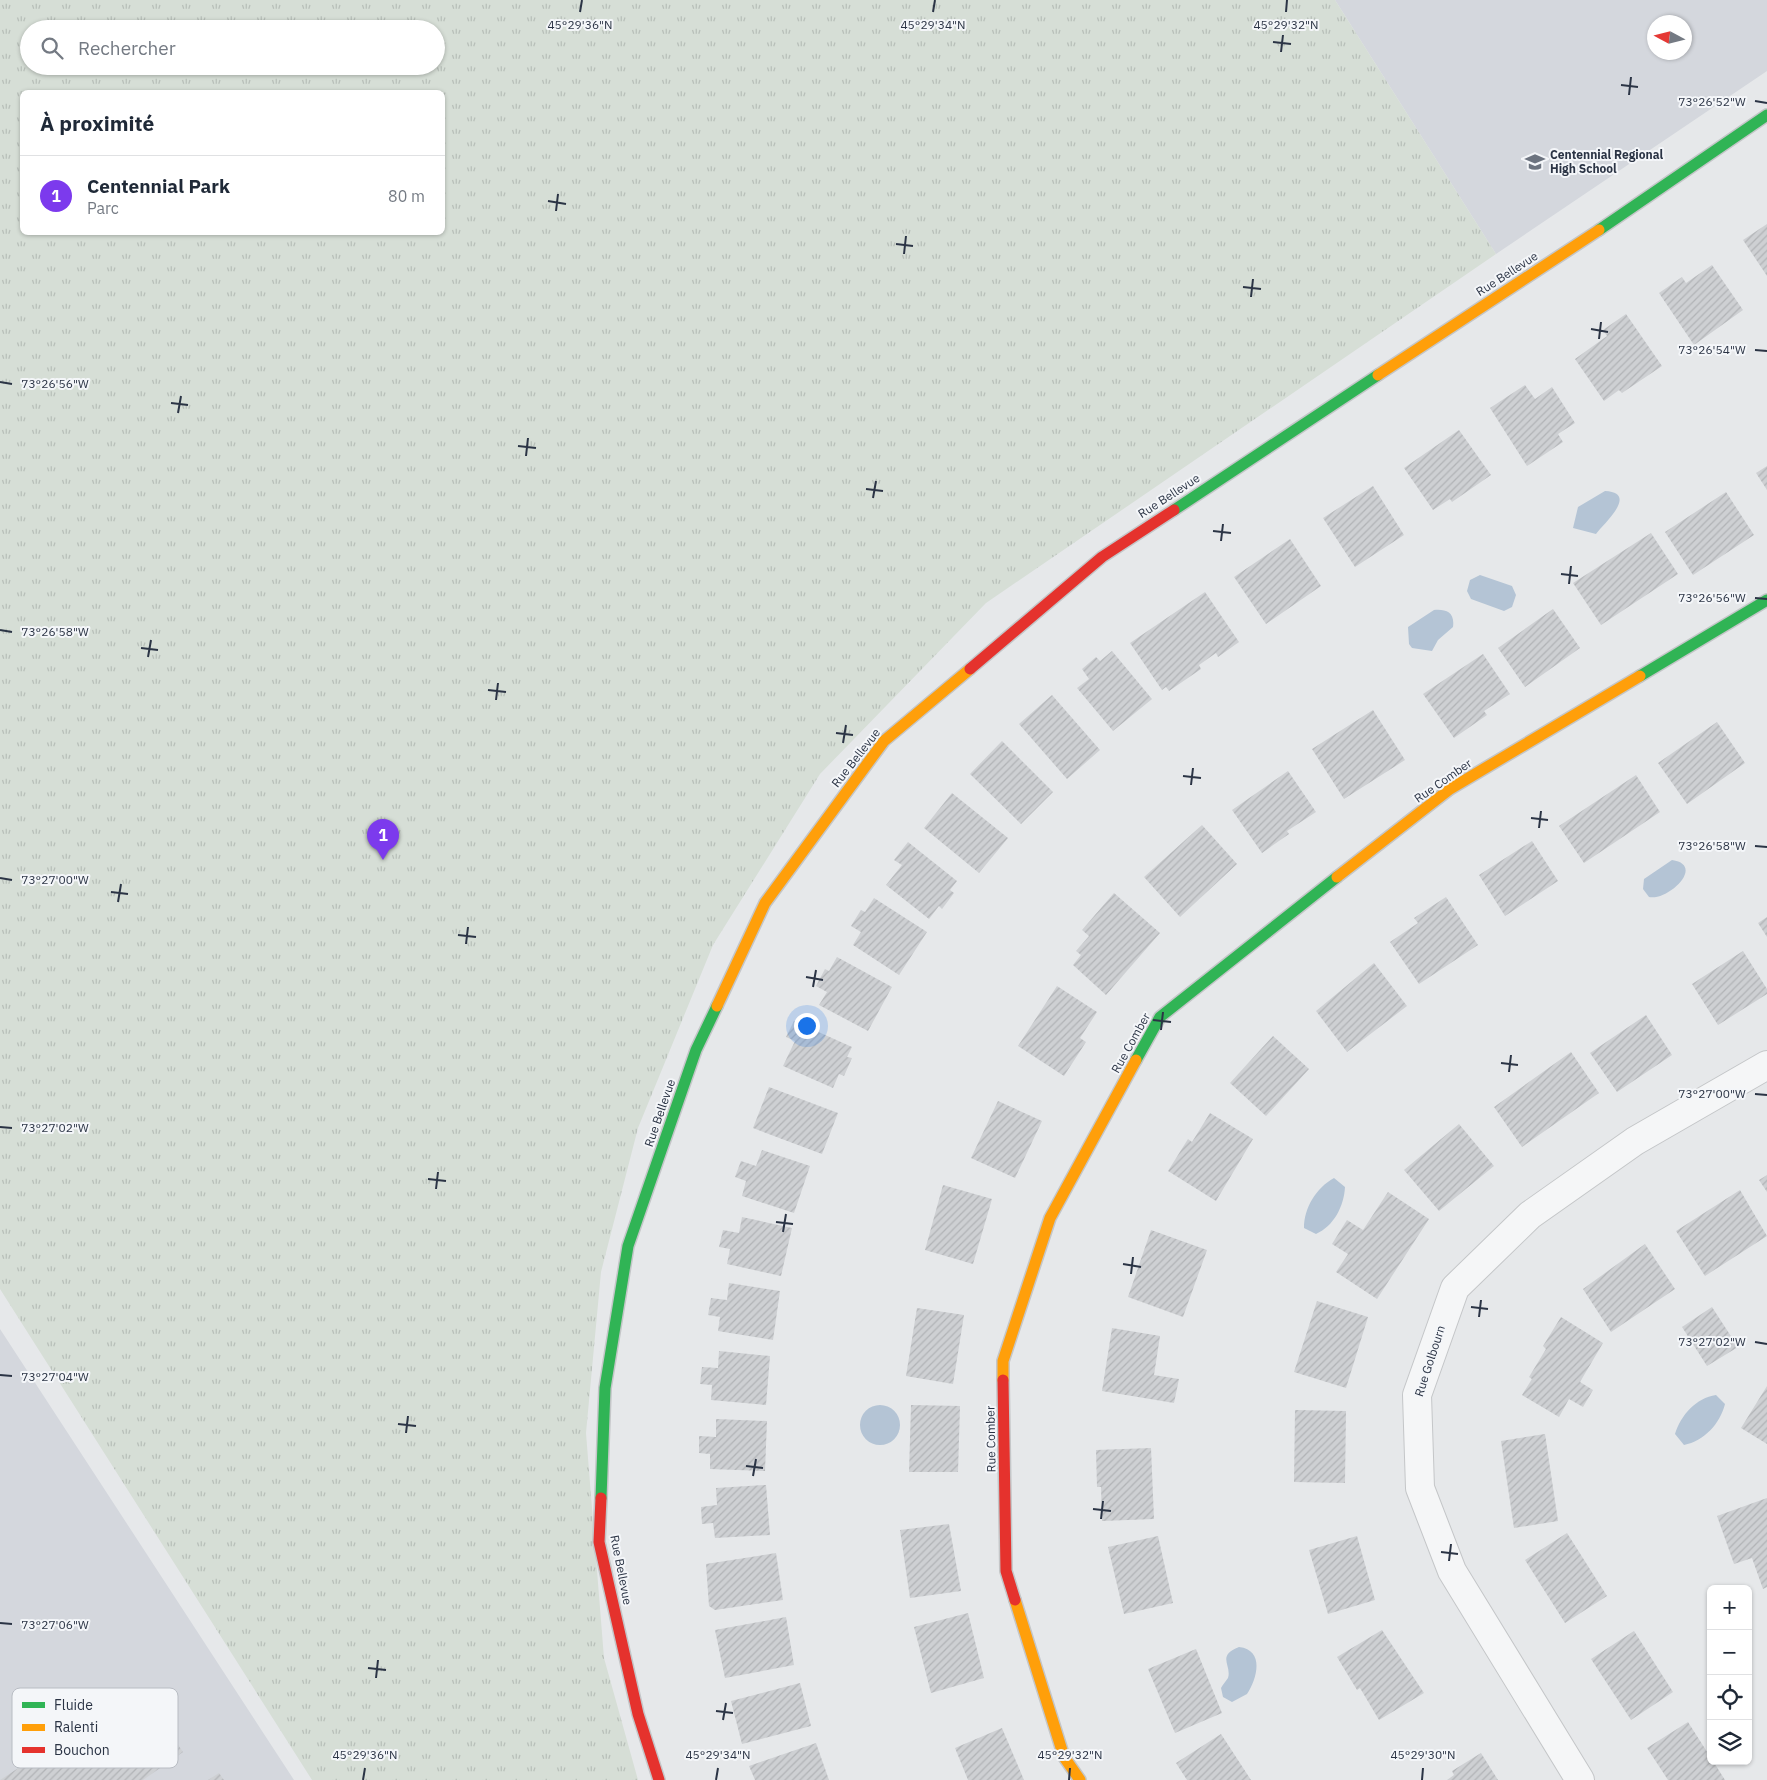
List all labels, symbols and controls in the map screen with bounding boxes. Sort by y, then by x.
north arrow [1647,15,1692,60]
text: 45°29'36"N [547,17,613,32]
text: 45°29'34"N [900,17,966,32]
text: 45°29'32"N [1253,17,1319,32]
search box [20,20,445,75]
icon: search [38,34,66,62]
text: Rechercher [78,36,176,60]
text: 73°26'52"W [1678,94,1746,109]
text: À proximité [40,109,154,137]
place label: Centennial Regional High School [1550,147,1663,176]
school or university icon: Centennial Regional High School [1524,151,1546,173]
text: Centennial Park [87,174,230,198]
text: 1 [51,186,61,206]
text: 80 m [388,186,425,206]
text: Parc [87,198,119,218]
street label: Rue Bellevue [1473,248,1541,299]
text: 73°26'54"W [1678,342,1746,357]
text: 73°26'56"W [21,376,89,391]
street label: Rue Bellevue [1135,470,1203,521]
text: 73°26'56"W [1678,590,1746,605]
text: 73°26'58"W [21,624,89,639]
street label: Rue Bellevue [828,725,884,790]
street label: Rue Comber [1411,755,1475,806]
pin: 1 [367,819,399,860]
text: 73°26'58"W [1678,838,1746,853]
text: 73°27'00"W [21,872,89,887]
street label: Rue Comber [1108,1010,1154,1075]
your location [794,1013,820,1039]
street label: Rue Bellevue [641,1077,678,1149]
text: 73°27'00"W [1678,1086,1746,1101]
text: 73°27'02"W [21,1120,89,1135]
street label: Rue Golbourn [1411,1323,1448,1398]
text: 73°27'02"W [1678,1334,1746,1349]
text: 73°27'04"W [21,1369,89,1384]
street label: Rue Comber [982,1405,999,1472]
street label: Rue Bellevue [607,1534,636,1606]
map controls [1707,1585,1752,1765]
button: + [1707,1585,1752,1630]
text: 73°27'06"W [21,1617,89,1632]
button: − [1707,1630,1752,1675]
button: locate [1707,1675,1752,1720]
legend [12,1688,178,1768]
text: Fluide [54,1696,93,1714]
text: Ralenti [54,1718,98,1736]
button: layers [1707,1720,1752,1765]
text: Bouchon [54,1741,110,1759]
text: 45°29'36"N [332,1747,398,1762]
text: 45°29'34"N [685,1747,751,1762]
text: 45°29'32"N [1037,1747,1103,1762]
text: 45°29'30"N [1390,1747,1456,1762]

